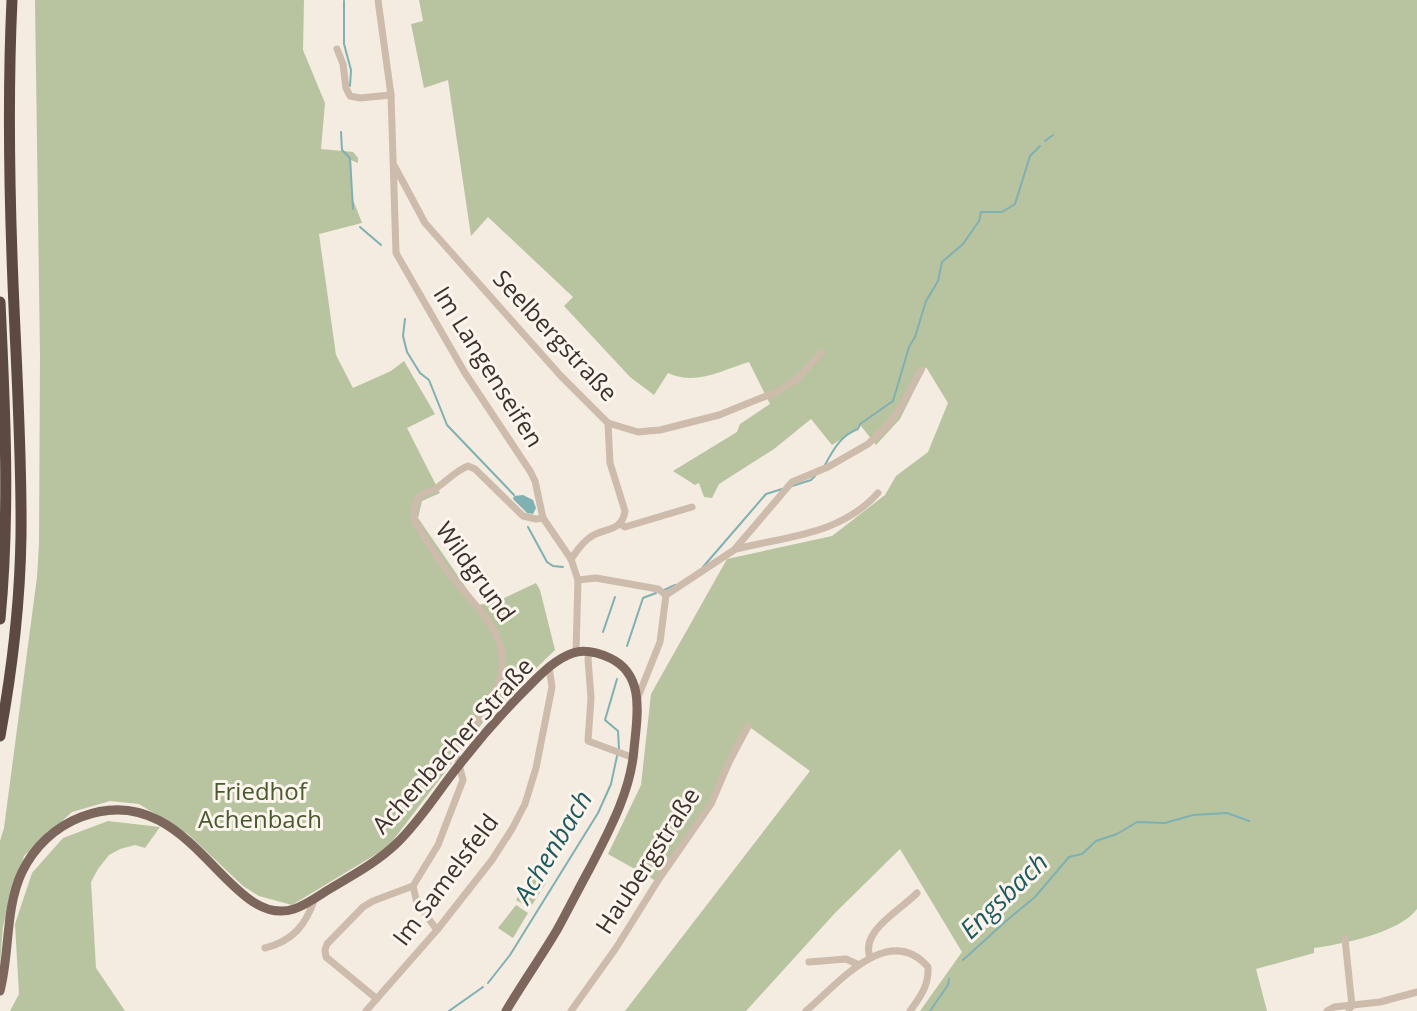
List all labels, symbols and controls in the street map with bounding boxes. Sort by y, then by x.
street label: Seelbergstraße [486,262,626,408]
street label: Im Langenseifen [426,279,552,453]
street label: Wildgrund [429,515,524,628]
street label: Achenbacher Straße [364,650,540,840]
park label: Friedhof Achenbach [198,774,322,835]
street label: Haubergstraße [587,781,706,940]
water label: Achenbach [503,783,600,911]
street label: Im Samelsfeld [384,806,505,952]
water label: Engsbach [951,844,1055,946]

